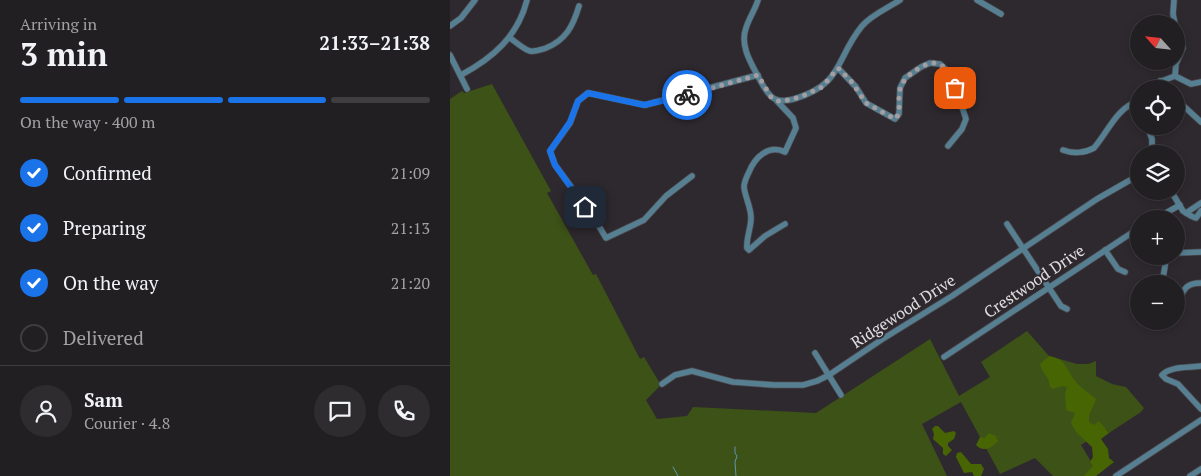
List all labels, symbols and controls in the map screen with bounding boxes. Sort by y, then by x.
text: Arriving in [20,13,97,35]
north arrow [1130,15,1185,70]
map controls [1130,15,1185,330]
text: 21:33–21:38 [319,30,430,55]
text: 3 min [20,33,108,75]
pin [934,67,976,109]
courier [662,70,712,120]
icon: bag [941,74,969,102]
button: locate [1130,80,1185,135]
icon: bike [673,81,701,109]
text: On the way · 400 m [20,111,155,133]
button: layers [1130,145,1185,200]
icon: check [20,159,48,187]
text: Confirmed [63,160,152,185]
text: 21:09 [391,162,430,184]
pin [564,186,606,228]
icon: home [571,193,599,221]
button: + [1130,210,1185,265]
icon: check [20,214,48,242]
text: Preparing [63,215,146,240]
text: 21:13 [391,217,430,239]
street label: Crestwood Drive [979,239,1089,323]
icon: check [20,269,48,297]
street label: Ridgewood Drive [847,269,959,353]
text: On the way [63,270,158,295]
text: 21:20 [391,272,430,294]
button: − [1130,275,1185,330]
text: Delivered [63,325,144,350]
button: person [20,385,72,437]
button: chat [314,385,366,437]
button: phone [378,385,430,437]
text: Sam [84,387,123,412]
text: Courier · 4.8 [84,412,170,434]

